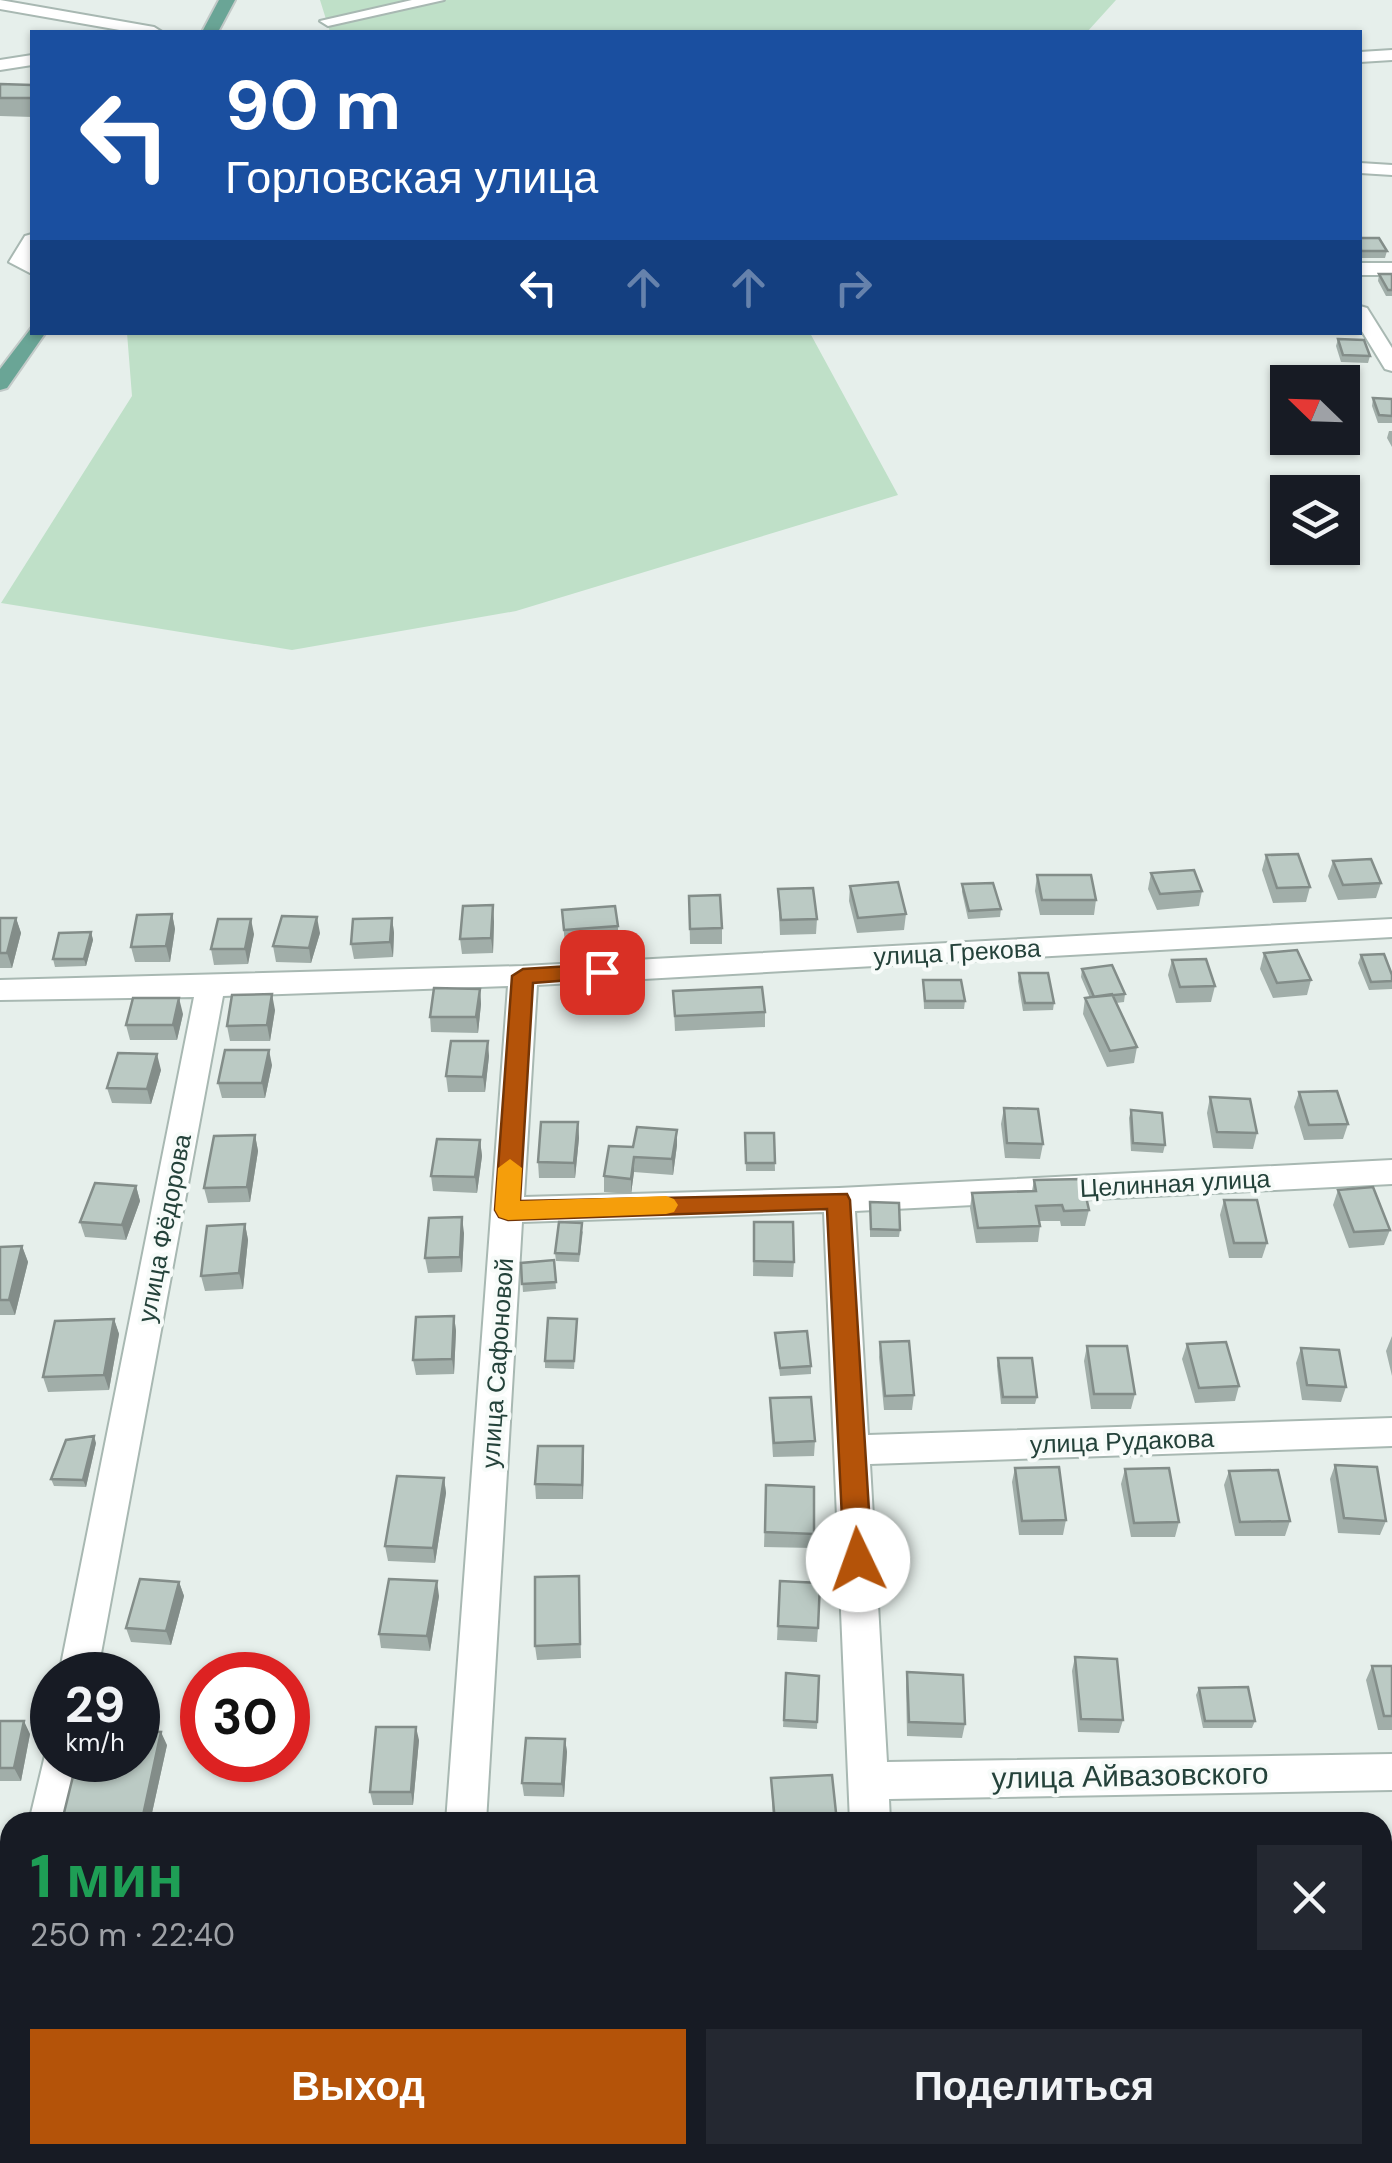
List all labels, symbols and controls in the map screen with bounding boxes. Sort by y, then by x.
text: 90 m [225,60,401,151]
icon: left [60,70,190,200]
text: Горловская улица [225,148,598,207]
icon: left [511,260,566,315]
icon: ahead [616,260,671,315]
icon: ahead [721,260,776,315]
icon: right [826,260,881,315]
north arrow [1270,365,1360,455]
map controls [1270,365,1360,565]
button: layers [1270,475,1360,565]
pin [560,930,645,1015]
street label: улица Грекова [873,932,1042,973]
icon: arrive [575,945,630,1000]
street label: улица Фёдорова [130,1131,199,1325]
street label: Целинная улица [1079,1162,1271,1205]
street label: улица Сафоновой [474,1257,521,1469]
street label: улица Рудакова [1029,1422,1215,1461]
position arrow [806,1508,910,1612]
speed limit sign: 30 [180,1652,310,1782]
text: 29 [65,1672,125,1738]
text: km/h [65,1726,125,1759]
street label: улица Айвазовского [991,1754,1269,1797]
text: 1 мин [30,1837,184,1916]
button: close [1257,1845,1362,1950]
text: 250 m · 22:40 [30,1914,235,1956]
button: Выход [30,2029,686,2144]
button: Поделиться [706,2029,1362,2144]

